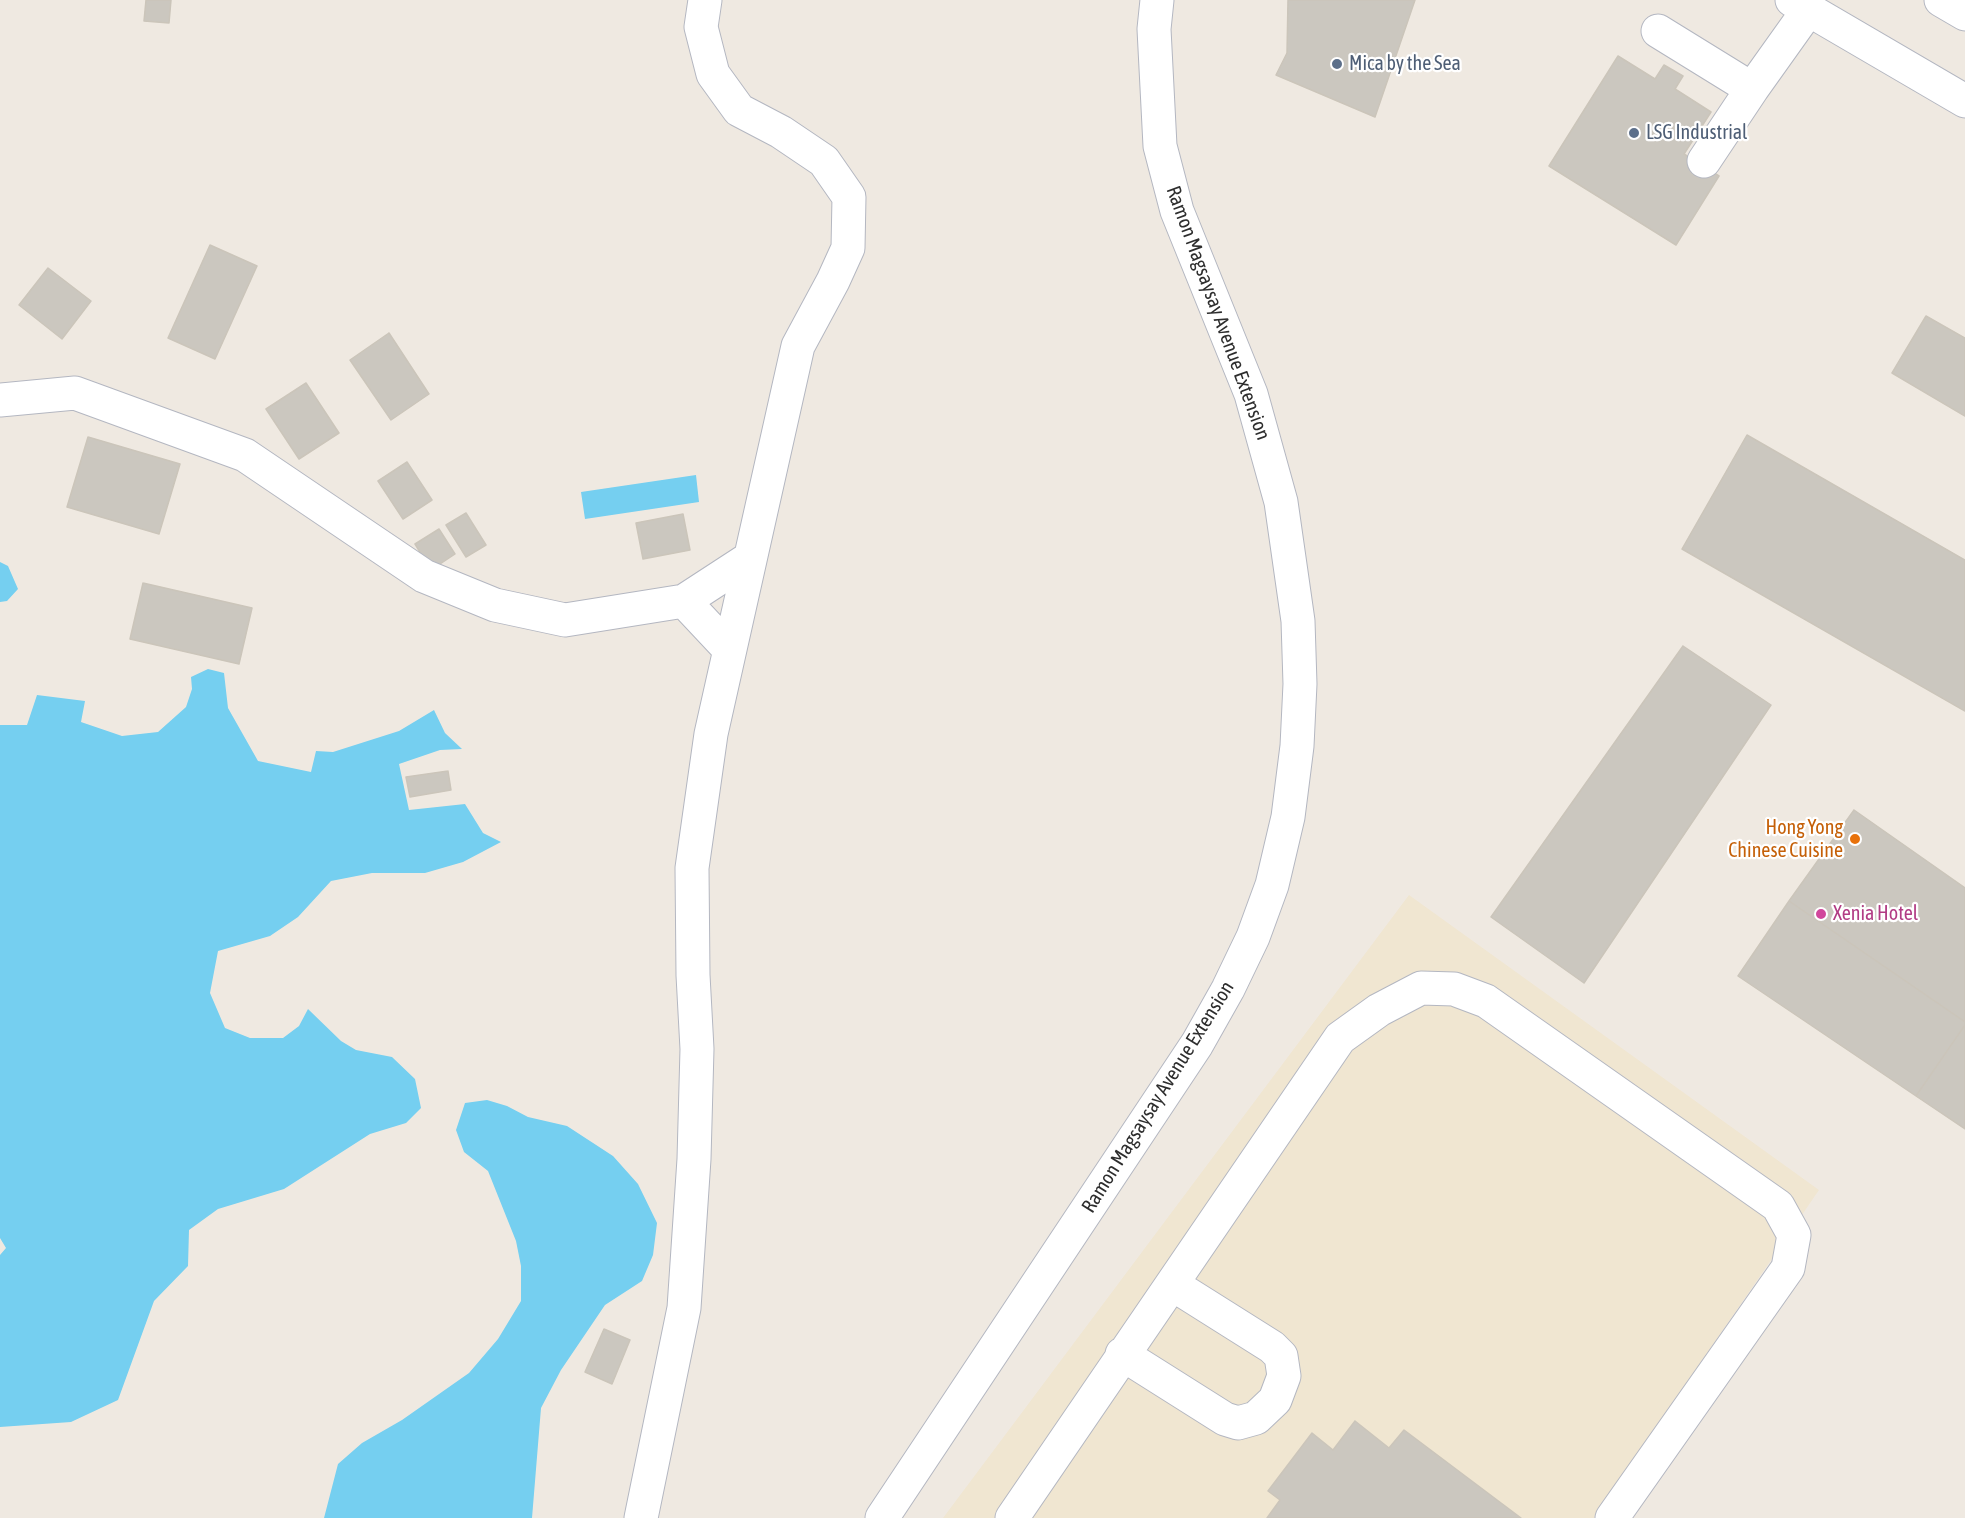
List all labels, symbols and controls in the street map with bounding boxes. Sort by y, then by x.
place label: Mica by the Sea [1349,52,1461,76]
marker: Mica by the Sea [1330,57,1344,71]
place label: LSG Industrial [1646,121,1747,145]
marker: LSG Industrial [1627,126,1641,140]
street label: Ramon Magsaysay Avenue Extension [1161,183,1275,443]
place label: Hong Yong Chinese Cuisine [1728,816,1843,863]
marker: Hong Yong Chinese Cuisine [1848,832,1862,846]
place label: Xenia Hotel [1833,902,1918,926]
marker: Xenia Hotel [1814,907,1828,921]
street label: Ramon Magsaysay Avenue Extension [1077,977,1239,1217]

